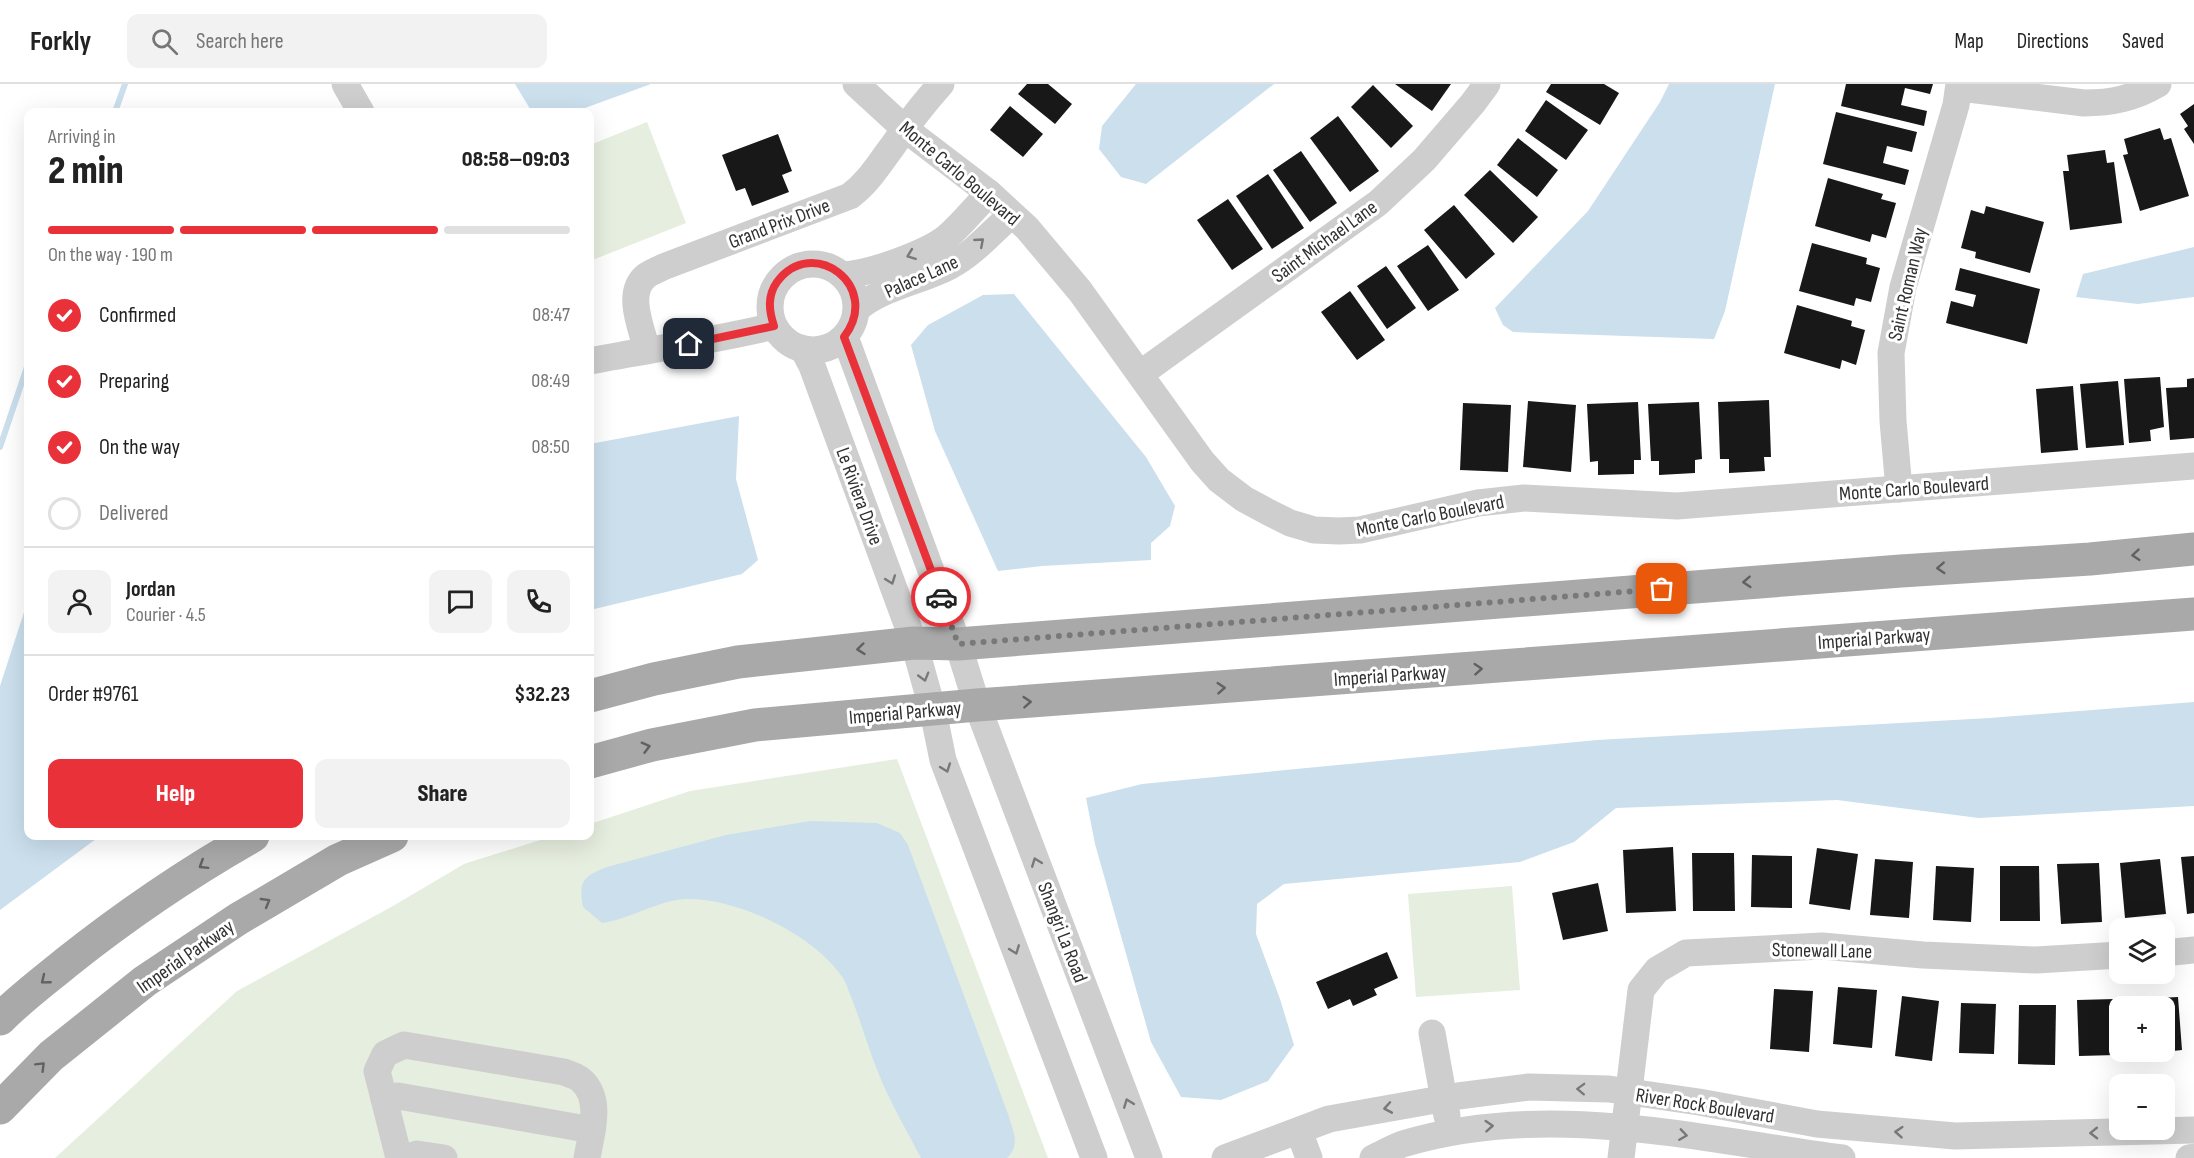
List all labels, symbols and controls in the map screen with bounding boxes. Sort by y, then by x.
search box [127,14,547,68]
text: Forkly [30,25,91,58]
icon: search [148,25,181,58]
text: Search here [196,28,284,55]
text: Map [1954,29,1984,54]
text: Directions [2017,29,2089,54]
text: Saved [2122,29,2164,54]
street label: Monte Carlo Boulevard [894,116,1025,231]
text: Arriving in [48,125,116,149]
text: 08:58–09:03 [462,146,570,173]
text: 2 min [48,148,124,195]
street label: Grand Prix Drive [725,194,833,254]
street label: Saint Michael Lane [1267,196,1382,288]
street label: Saint Roman Way [1883,225,1933,343]
one-way arrow [973,238,984,249]
text: On the way · 190 m [48,243,173,267]
one-way arrow [906,248,917,260]
street label: Palace Lane [881,250,962,304]
icon: check [48,299,81,332]
text: Confirmed [99,302,176,329]
text: 08:47 [532,303,570,327]
pin [663,318,714,369]
icon: home [672,327,705,360]
icon: check [48,365,81,398]
text: Preparing [99,368,169,395]
text: 08:49 [531,369,570,393]
icon: check [48,431,81,464]
text: On the way [99,434,180,461]
text: 08:50 [532,435,570,459]
street label: Le Riviera Drive [830,444,888,548]
street label: Monte Carlo Boulevard [1838,472,1990,506]
street label: Monte Carlo Boulevard [1354,490,1506,542]
text: Delivered [99,500,168,527]
one-way arrow [2131,548,2140,561]
one-way arrow [1937,562,1946,575]
pin [1636,563,1687,614]
courier [911,567,971,627]
button: person [48,570,111,633]
button: chat [429,570,492,633]
button: phone [507,570,570,633]
icon: bag [1645,572,1678,605]
one-way arrow [884,574,896,585]
text: Jordan [126,576,175,603]
one-way arrow [1742,576,1751,589]
icon: car [925,581,958,614]
text: Courier · 4.5 [126,603,206,627]
street label: Imperial Parkway [1817,623,1931,655]
one-way arrow [857,642,866,655]
street label: Imperial Parkway [1333,660,1447,692]
one-way arrow [1474,662,1483,675]
one-way arrow [916,672,929,682]
text: Order #9761 [48,681,139,708]
text: $32.23 [514,681,570,708]
one-way arrow [1217,682,1226,695]
street label: Imperial Parkway [848,696,963,730]
one-way arrow [1022,696,1031,709]
one-way arrow [641,741,651,754]
button: Help [48,759,303,828]
button: Share [315,759,570,828]
one-way arrow [938,762,951,772]
one-way arrow [198,857,209,868]
one-way arrow [1031,857,1044,868]
street label: Shangri La Road [1032,879,1092,986]
one-way arrow [260,898,270,910]
street label: Imperial Parkway [132,914,239,999]
map controls [2109,918,2175,1140]
button: layers [2109,918,2175,984]
street label: Stonewall Lane [1772,938,1872,964]
one-way arrow [1008,944,1020,955]
one-way arrow [41,972,52,983]
button: + [2109,996,2175,1062]
one-way arrow [35,1062,45,1073]
button: − [2109,1074,2175,1140]
one-way arrow [1577,1082,1586,1095]
street label: River Rock Boulevard [1634,1083,1776,1129]
one-way arrow [1123,1098,1135,1109]
one-way arrow [1383,1101,1392,1113]
one-way arrow [1485,1120,1494,1133]
one-way arrow [1894,1126,1903,1139]
one-way arrow [2089,1127,2098,1139]
one-way arrow [1679,1128,1688,1140]

